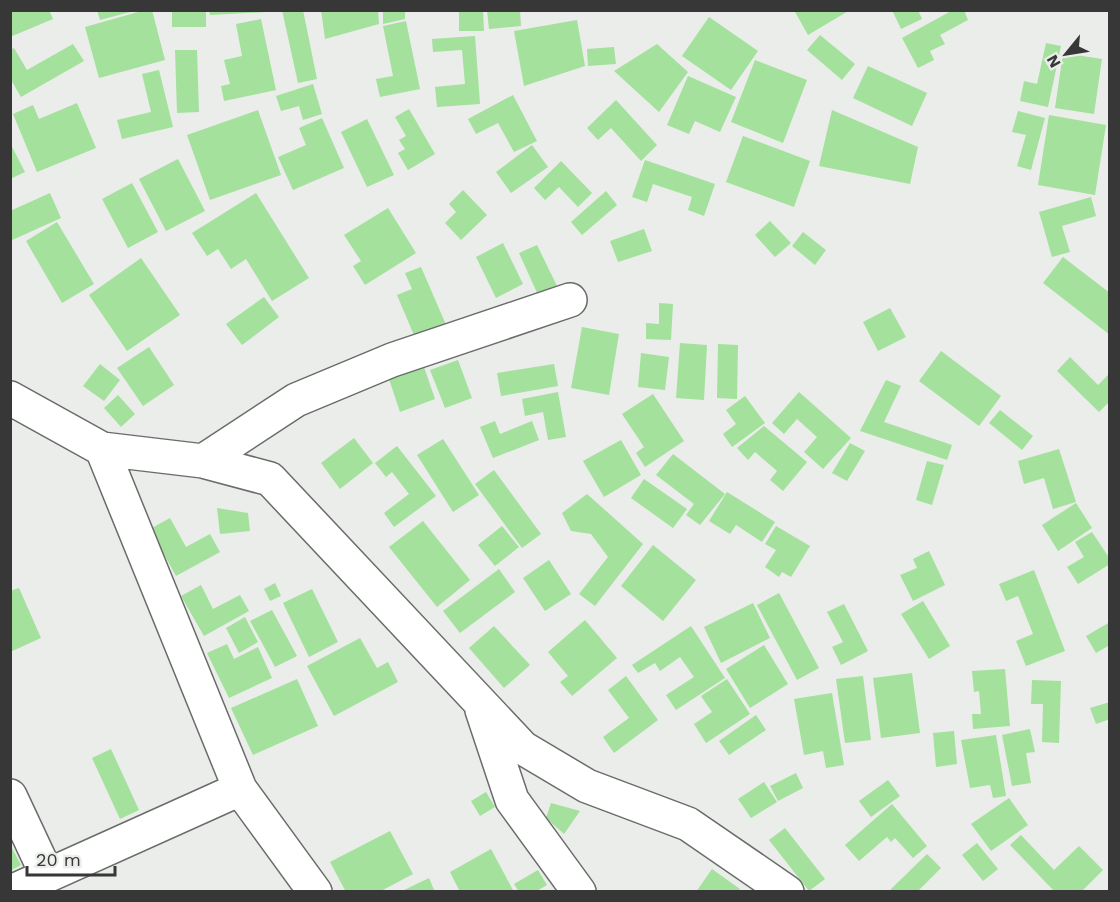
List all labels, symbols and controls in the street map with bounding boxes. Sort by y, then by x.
north arrow [1036,24,1096,84]
text: N [1042,51,1065,71]
scale bar [27,839,116,877]
text: 20 m [36,849,81,870]

